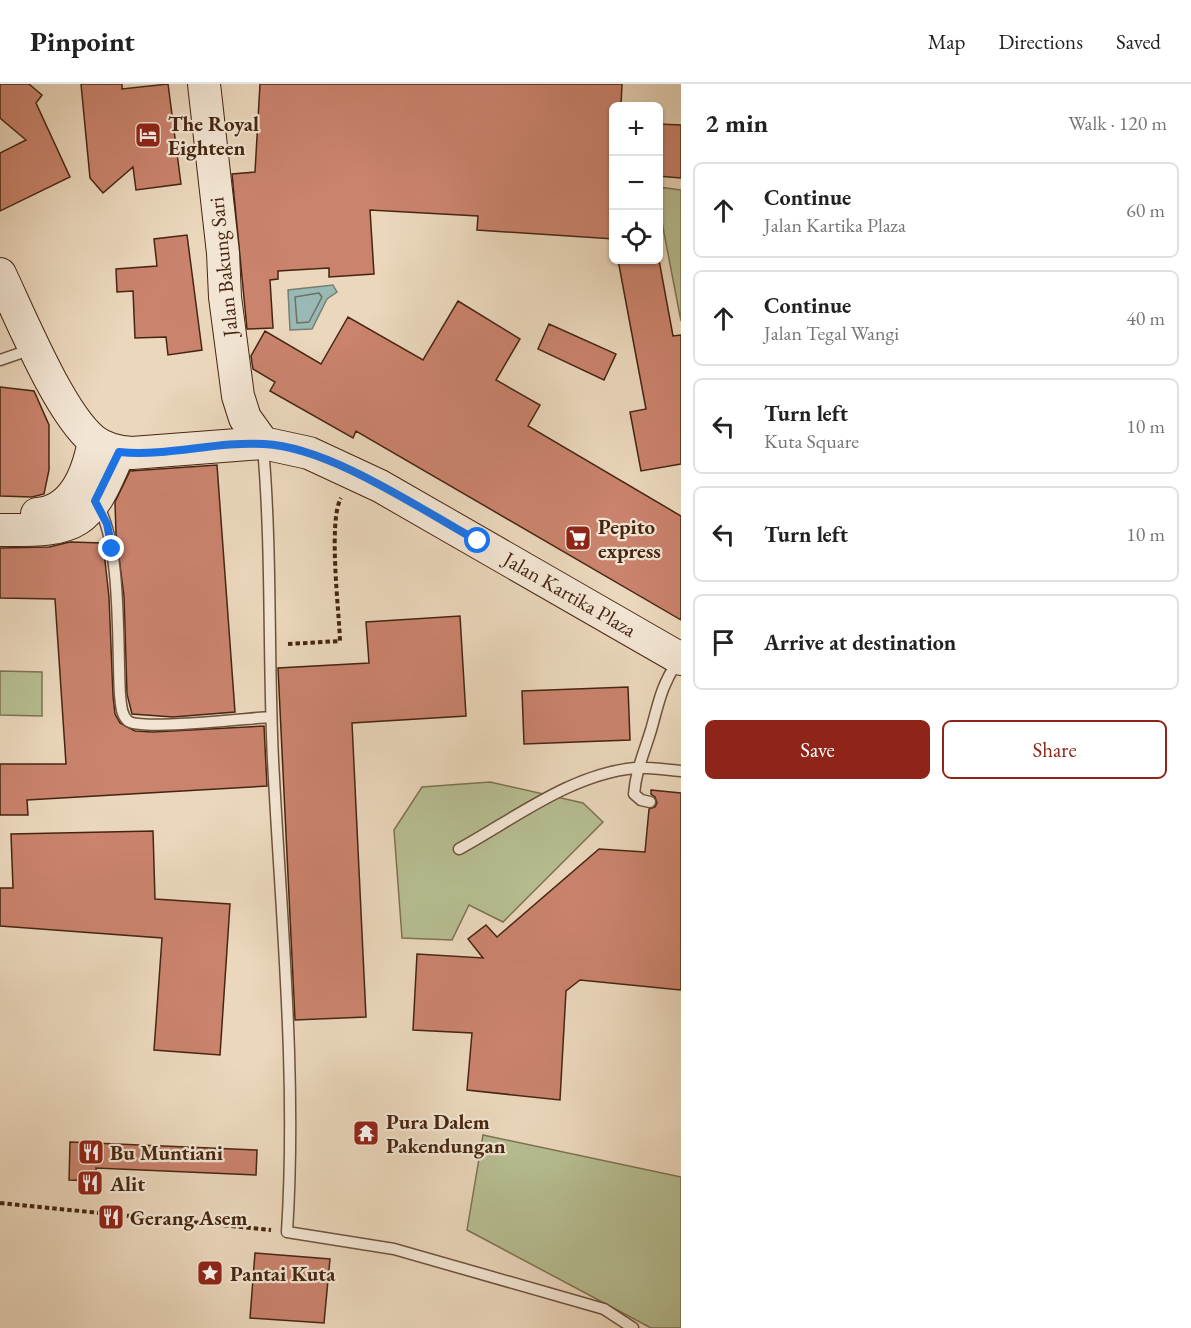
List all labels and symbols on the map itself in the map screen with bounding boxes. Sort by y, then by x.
place label: The Royal Eighteen [168,110,259,161]
hotel icon: The Royal Eighteen [133,120,163,150]
street label: Jalan Bakung Sari [202,196,244,340]
place label: Pepito express [598,513,661,564]
supermarket icon: Pepito express [563,523,593,553]
route start [464,527,490,553]
route end [98,535,124,561]
street label: Jalan Kartika Plaza [497,544,642,643]
place label: Pura Dalem Pakendungan [386,1108,506,1159]
temple icon: Pura Dalem Pakendungan [351,1118,381,1148]
restaurant icon: Bu Muntiani [76,1137,106,1167]
place label: Bu Muntiani [110,1139,223,1166]
restaurant icon: Alit [75,1168,105,1198]
place label: Alit [109,1170,145,1197]
restaurant icon: Gerang Asem [96,1202,126,1232]
place label: Gerang Asem [130,1204,248,1231]
place icon: Pantai Kuta [195,1258,225,1288]
place label: Pantai Kuta [230,1260,336,1287]

